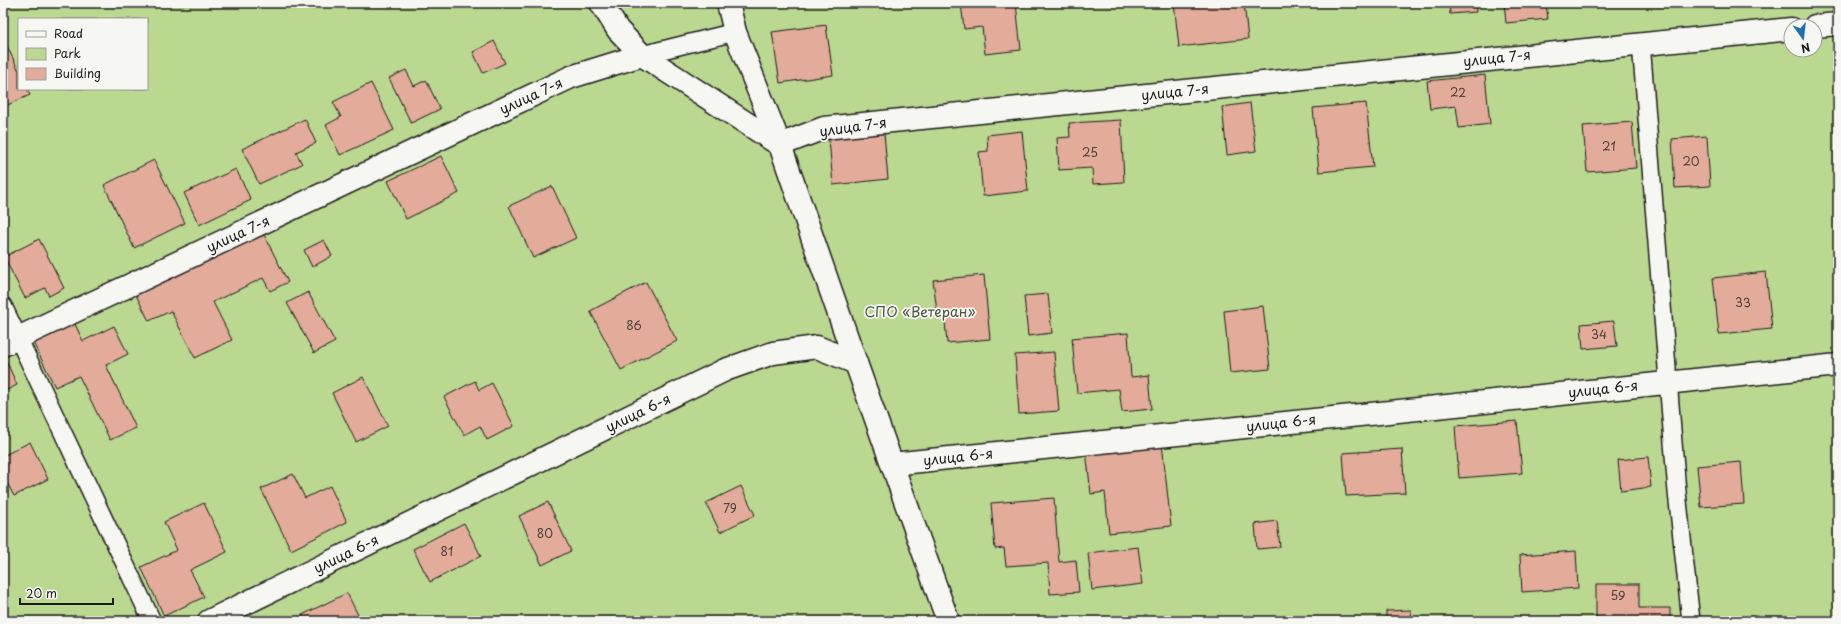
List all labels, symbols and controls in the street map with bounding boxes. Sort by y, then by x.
legend [18,18,148,90]
north arrow [1783,18,1823,58]
text: Road [54,24,83,42]
text: N [1799,39,1812,58]
text: Park [54,44,81,62]
street label: улица 7-я [1462,44,1532,71]
text: Building [54,64,101,82]
street label: улица 7-я [496,72,566,119]
street label: улица 7-я [1140,78,1210,105]
house number: 22 [1450,83,1466,101]
street label: улица 7-я [818,111,888,142]
house number: 21 [1602,137,1616,155]
house number: 25 [1082,143,1098,161]
house number: 20 [1682,152,1700,170]
street label: улица 7-я [203,210,273,257]
house number: 33 [1735,293,1751,311]
park label: СПО «Ветеран» [865,301,975,322]
house number: 86 [626,316,642,334]
house number: 34 [1591,325,1607,343]
street label: улица 6-я [1567,374,1639,403]
street label: улица 6-я [602,388,674,437]
street label: улица 6-я [1245,408,1317,437]
street label: улица 6-я [922,442,994,471]
house number: 79 [723,499,737,517]
house number: 80 [537,524,553,542]
street label: улица 6-я [310,529,382,578]
house number: 81 [441,542,453,560]
scale bar [20,580,113,606]
text: 20 m [26,584,57,602]
house number: 59 [1611,586,1625,604]

